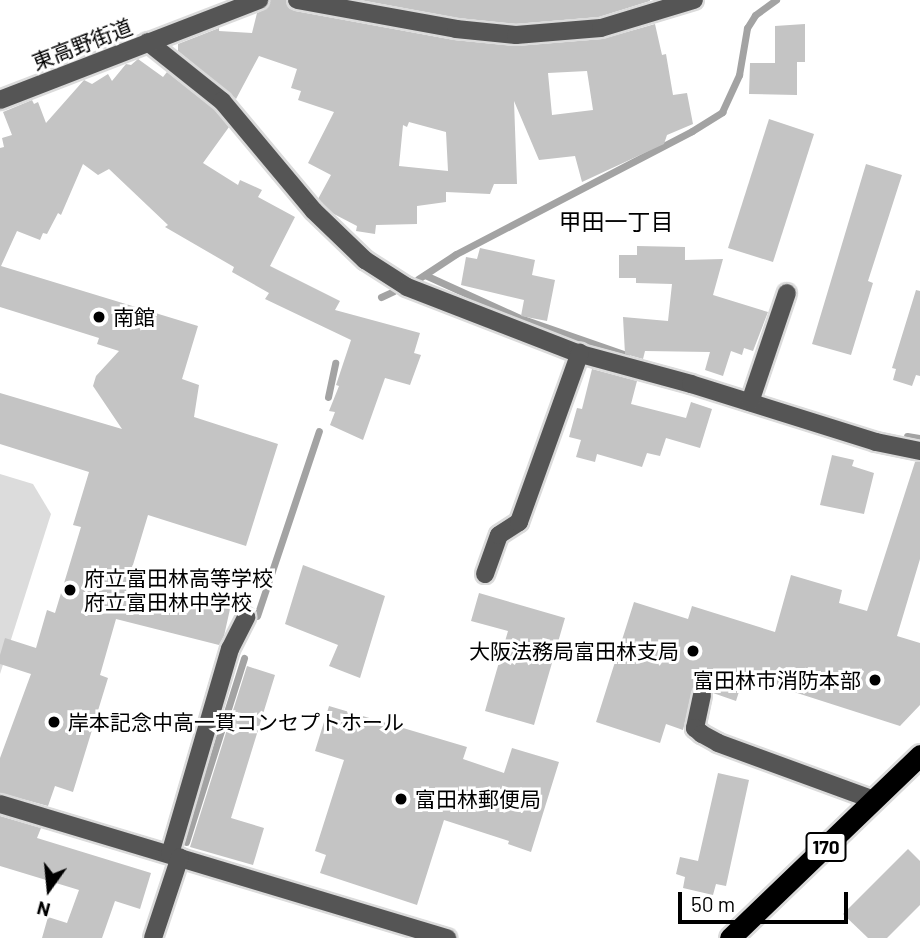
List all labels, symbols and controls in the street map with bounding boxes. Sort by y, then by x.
street label: 東高野街道 [28,13,136,75]
district label: 甲田一丁目 [559,207,673,235]
place label: 南館 [113,304,155,330]
marker: 南館 [91,309,107,325]
place label: 府立富田林高等学校 府立富田林中学校 [84,565,273,615]
marker: 府立富田林高等学校 府立富田林中学校 [62,582,78,598]
place label: 大阪法務局富田林支局 [469,638,679,664]
marker: 大阪法務局富田林支局 [685,643,701,659]
place label: 富田林市消防本部 [693,667,861,693]
marker: 富田林市消防本部 [867,672,883,688]
place label: 岸本記念中高一貫コンセプトホール [68,709,404,735]
marker: 岸本記念中高一貫コンセプトホール [46,714,62,730]
place label: 富田林郵便局 [415,786,541,812]
marker: 富田林郵便局 [393,791,409,807]
road number: 170 [805,832,847,862]
north arrow [14,854,84,924]
scale bar [682,878,852,922]
text: 50 m [691,891,735,916]
text: N [34,897,53,923]

